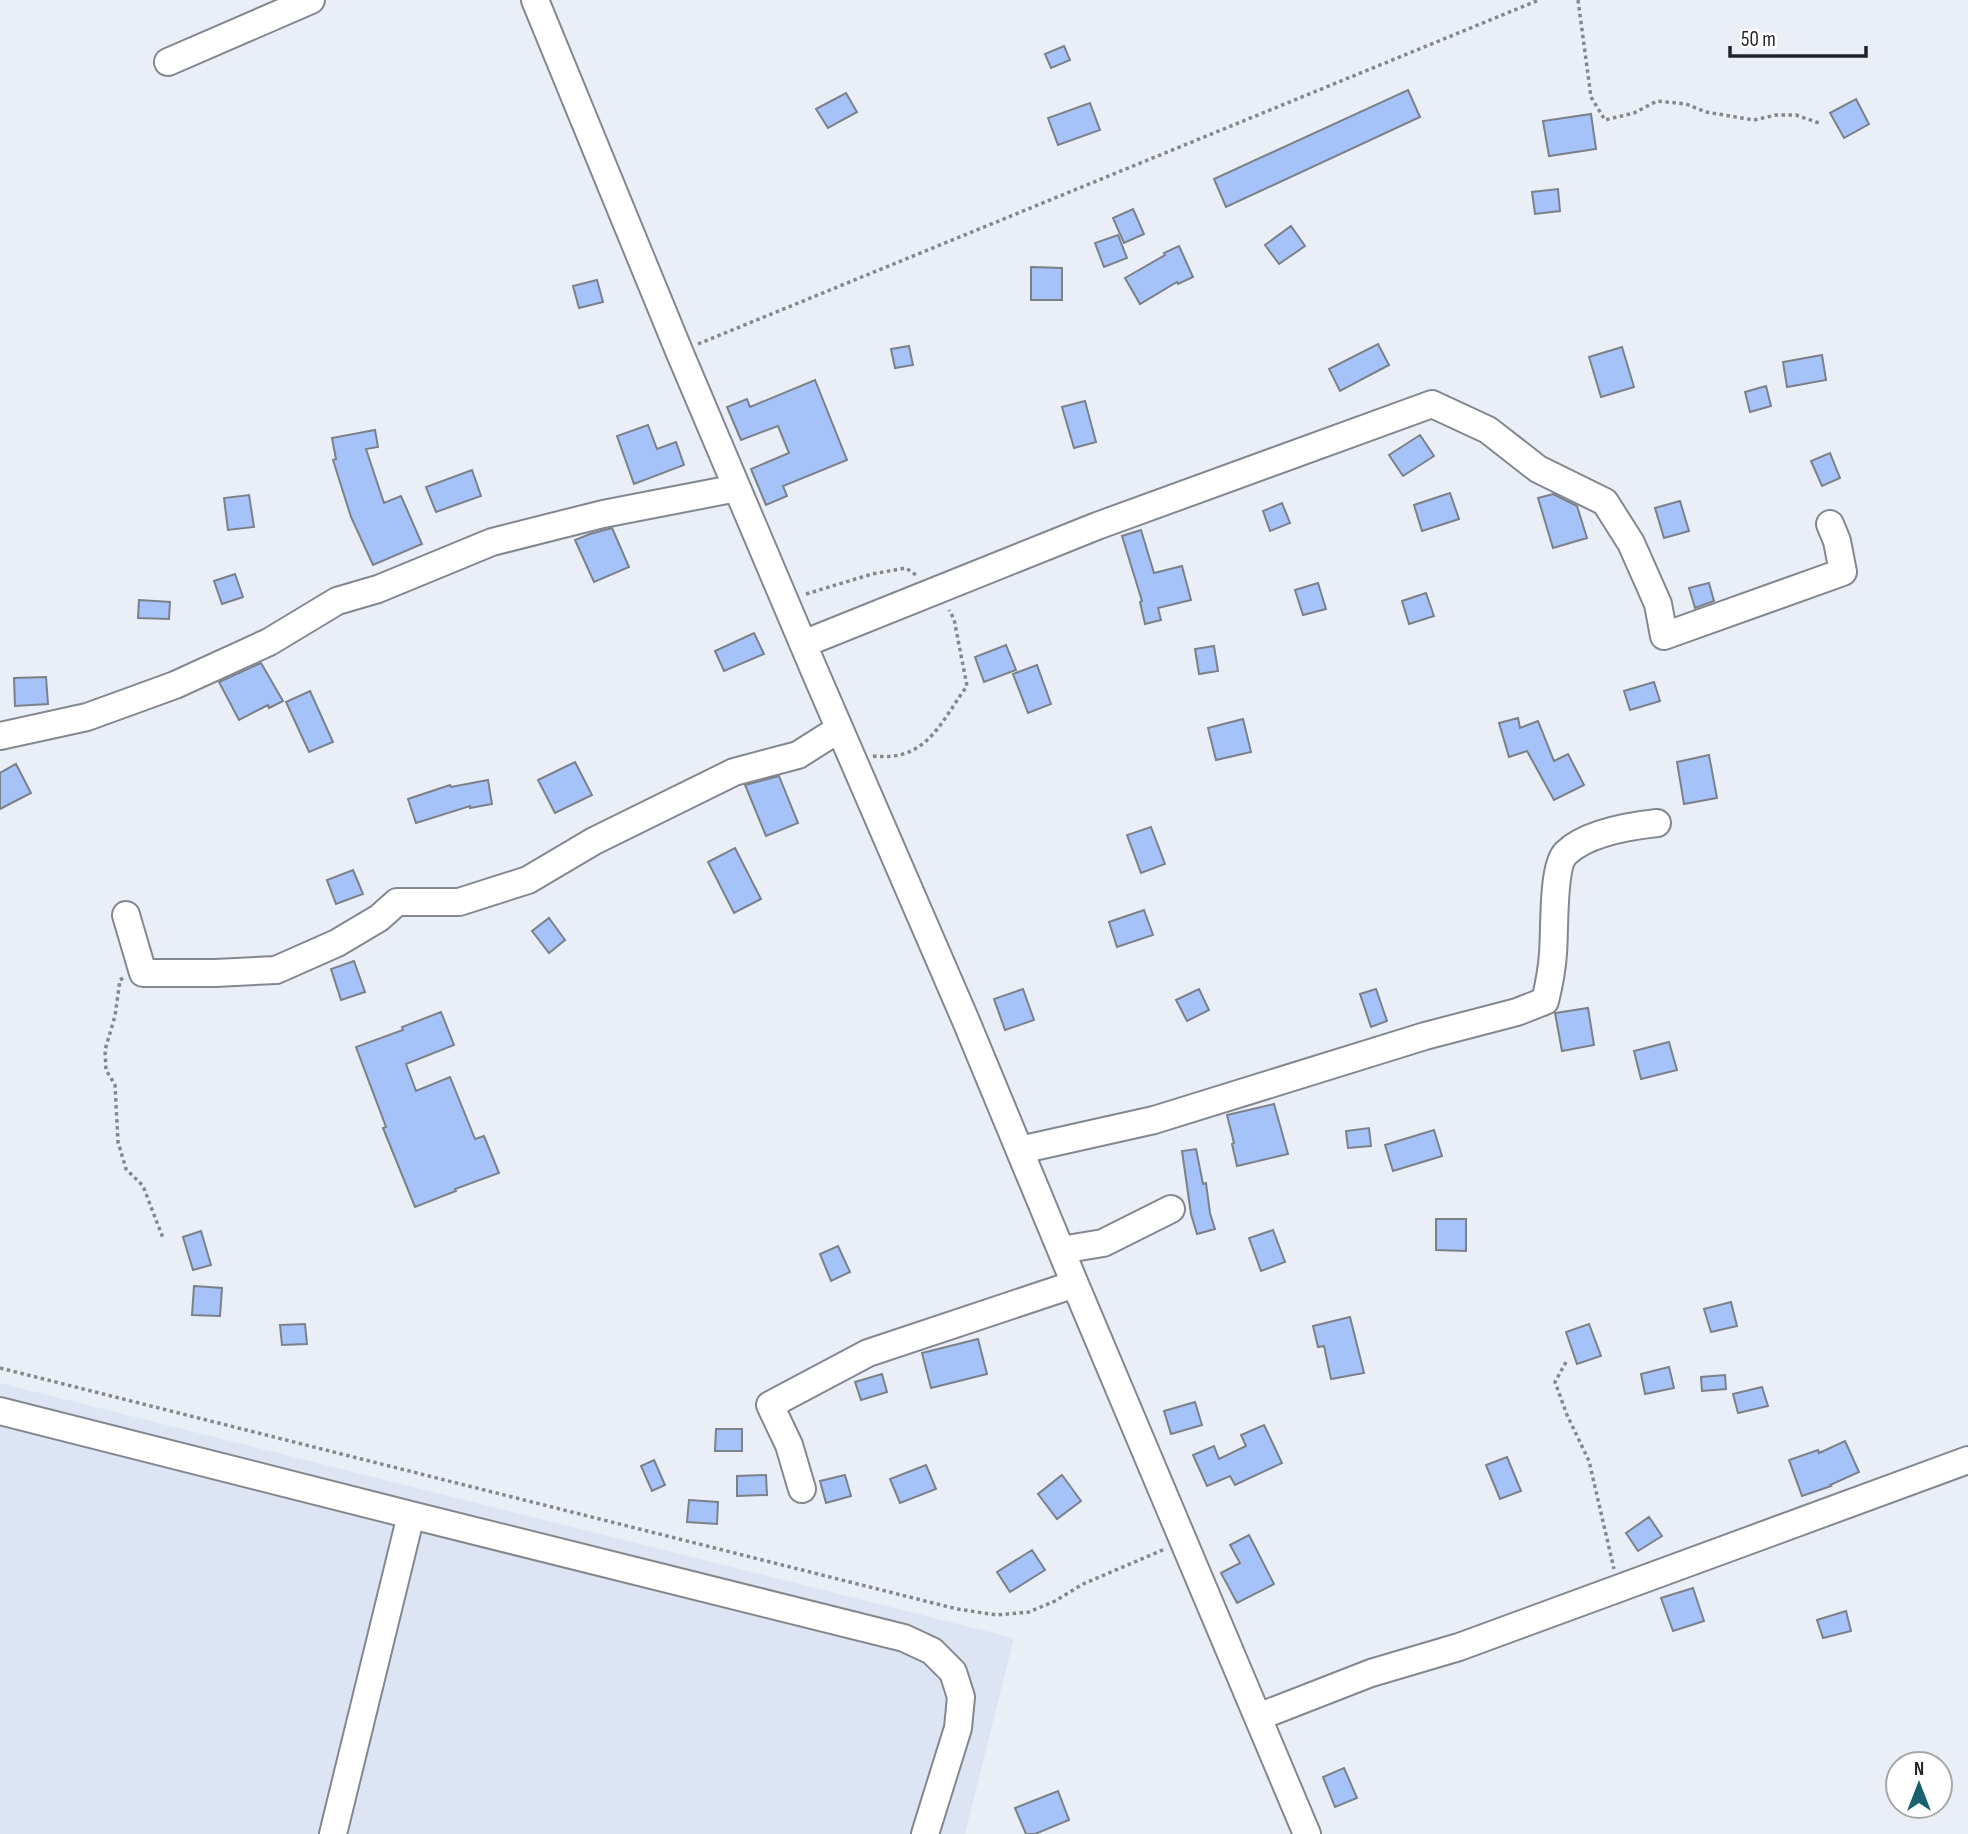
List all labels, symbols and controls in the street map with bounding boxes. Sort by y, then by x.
scale bar [1730,14,1867,58]
text: 50 m [1741,27,1776,52]
north arrow [1884,1750,1954,1820]
text: N [1914,1758,1924,1781]

